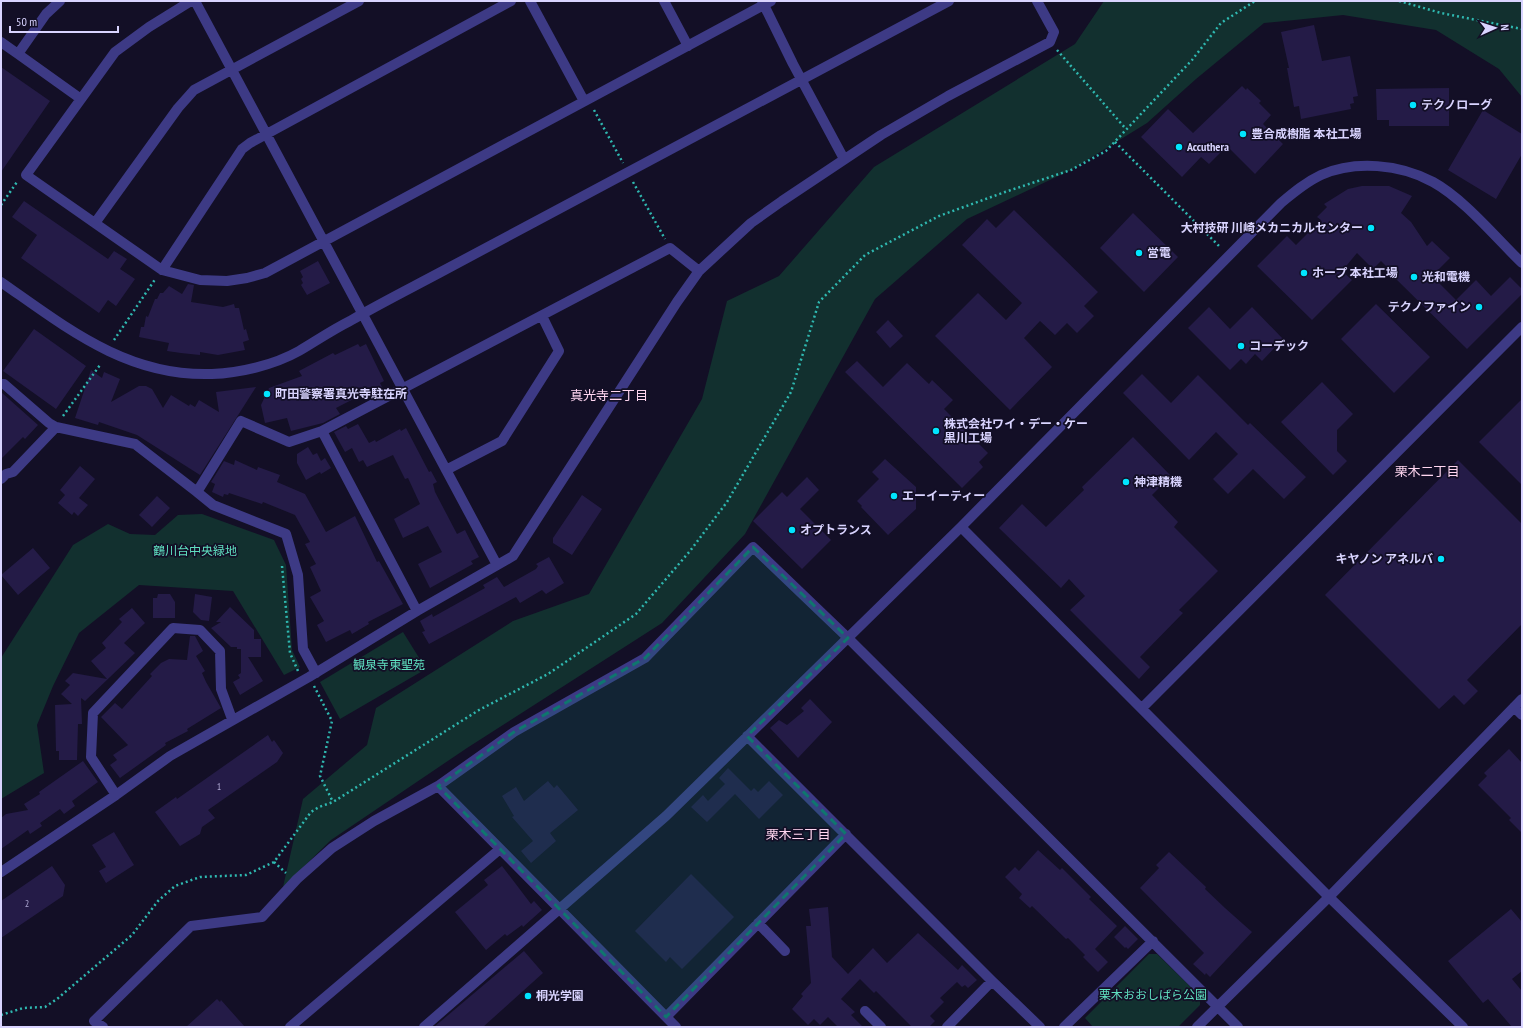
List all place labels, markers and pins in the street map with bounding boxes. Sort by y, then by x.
place label: テクノローグ [1421,97,1492,112]
marker: テクノローグ [1408,100,1418,110]
place label: 豊合成樹脂 本社工場 [1251,126,1361,141]
marker: 豊合成樹脂 本社工場 [1238,129,1248,139]
place label: Accuthera [1186,139,1229,154]
marker: Accuthera [1174,142,1184,152]
place label: 大村技研 川崎メカニカルセンター [1181,220,1363,235]
marker: 大村技研 川崎メカニカルセンター [1366,223,1376,233]
place label: 営電 [1147,245,1171,260]
marker: 営電 [1134,248,1144,258]
place label: ホープ 本社工場 [1312,265,1398,280]
marker: ホープ 本社工場 [1299,268,1309,278]
place label: 光和電機 [1422,269,1470,284]
marker: 光和電機 [1409,272,1419,282]
place label: テクノファイン [1388,299,1471,314]
marker: テクノファイン [1474,302,1484,312]
place label: コーデック [1249,338,1309,353]
marker: コーデック [1236,341,1246,351]
place label: 町田警察署真光寺駐在所 [275,386,407,401]
marker: 町田警察署真光寺駐在所 [262,389,272,399]
place label: 株式会社ワイ・デー・ケー 黒川工場 [944,416,1088,445]
marker: 株式会社ワイ・デー・ケー 黒川工場 [931,426,941,436]
place label: 神津精機 [1134,474,1182,489]
marker: 神津精機 [1121,477,1131,487]
place label: エーイーティー [902,488,985,503]
marker: エーイーティー [889,491,899,501]
place label: オプトランス [800,522,872,537]
marker: オプトランス [787,525,797,535]
place label: キヤノン アネルバ [1335,551,1433,566]
marker: キヤノン アネルバ [1436,554,1446,564]
place label: 桐光学園 [536,988,584,1003]
marker: 桐光学園 [523,991,533,1001]

